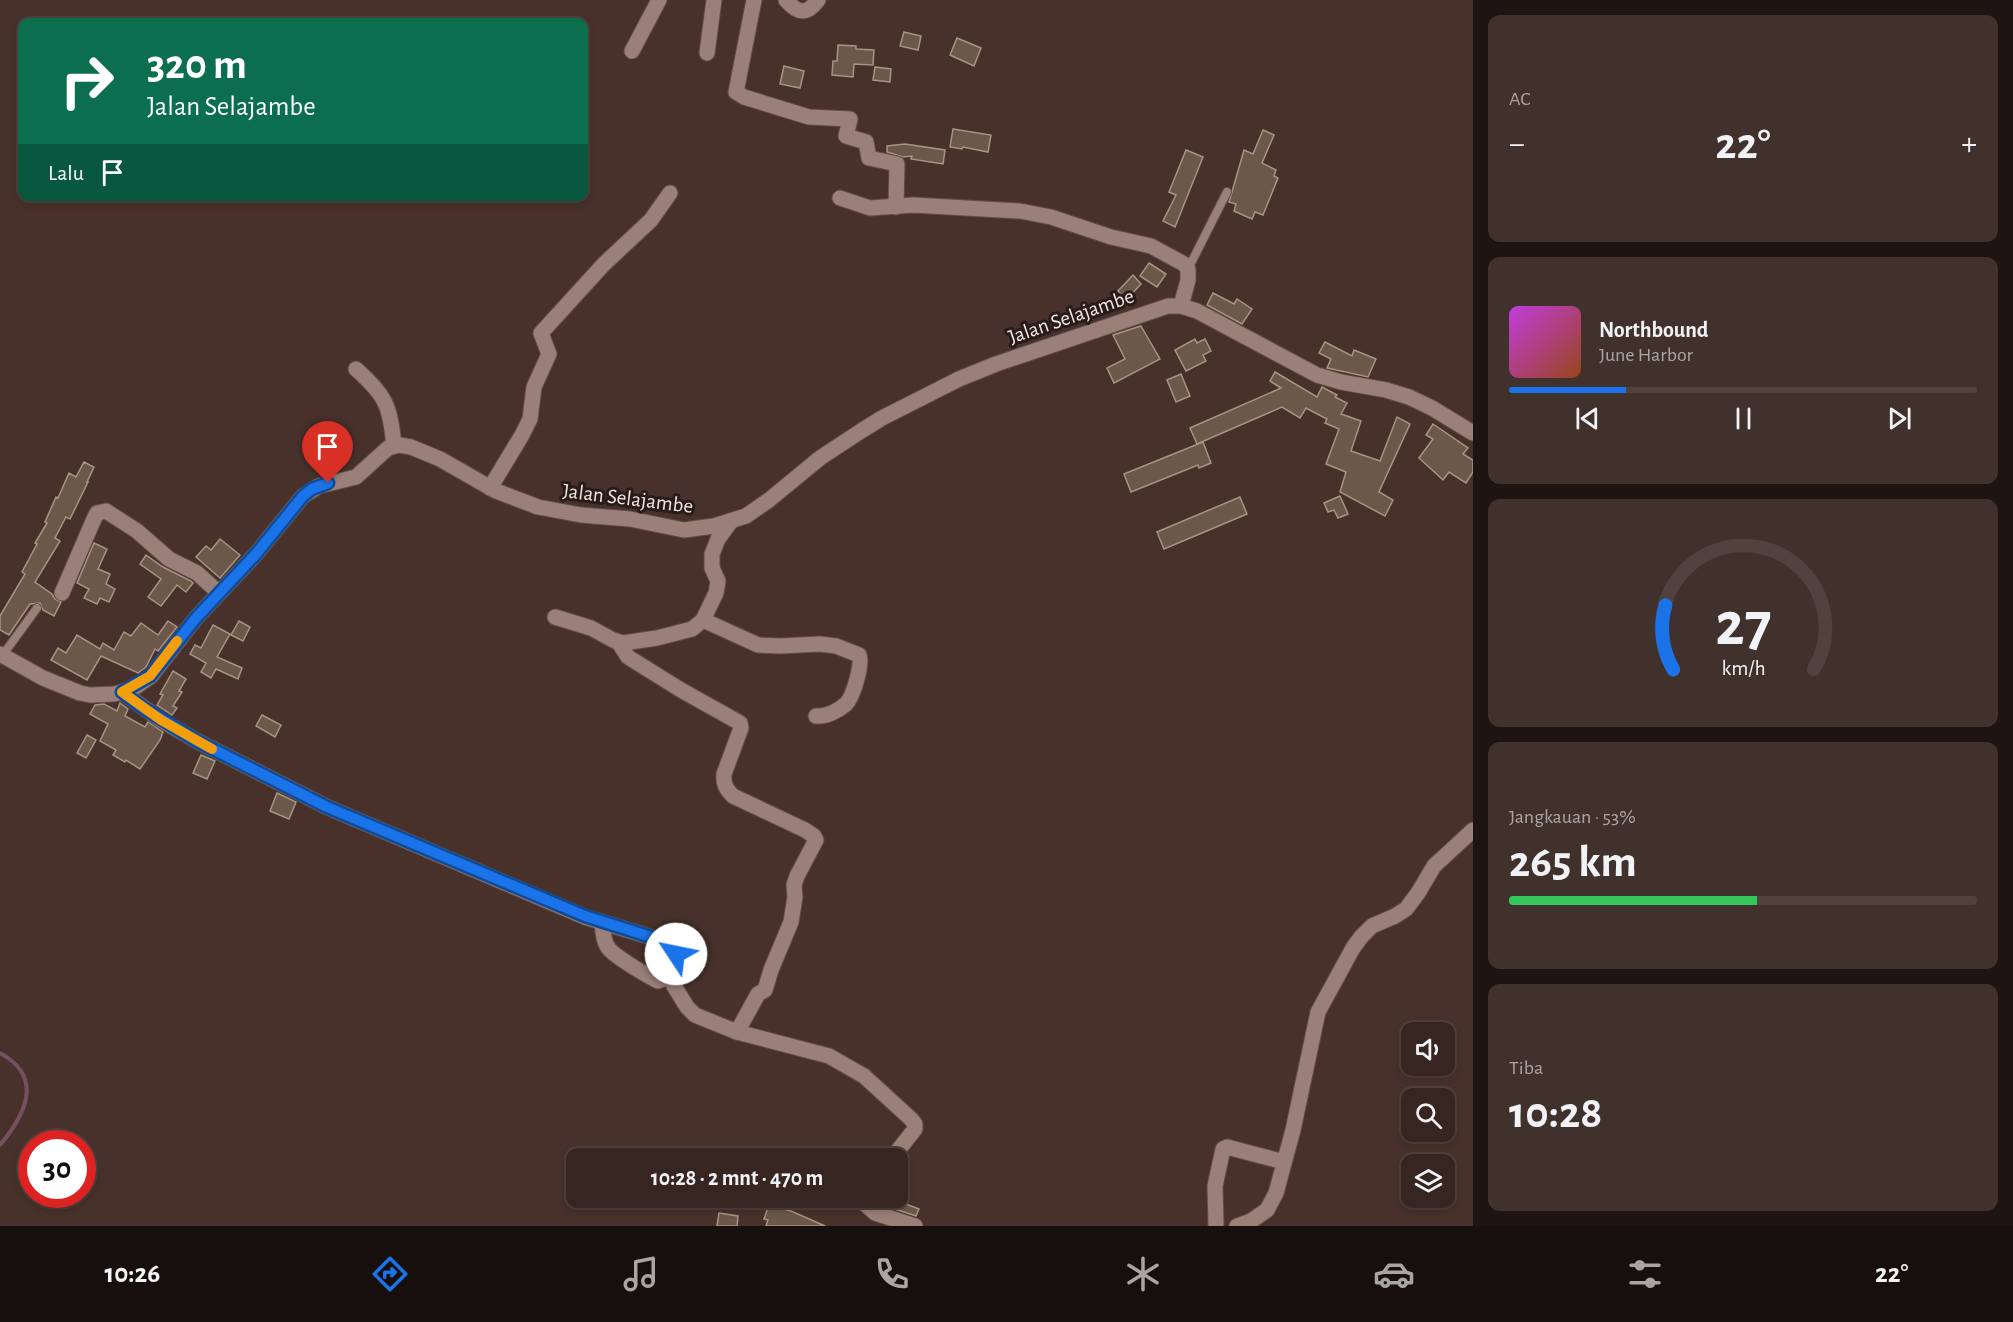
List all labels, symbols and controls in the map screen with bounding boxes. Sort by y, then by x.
icon: right [48,42,126,120]
text: 320 m [147,44,247,86]
text: AC [1509,89,1531,109]
text: Jalan Selajambe [147,93,316,120]
text: 22° [1715,122,1771,167]
text: − [1509,128,1525,161]
text: + [1961,128,1977,161]
icon: arrive [96,156,129,189]
text: Lalu [48,162,84,184]
street label: Jalan Selajambe [1006,285,1137,348]
text: Northbound [1599,319,1708,341]
text: June Harbor [1599,345,1693,365]
icon: previous [1571,402,1604,435]
icon: pause [1727,402,1760,435]
icon: next [1883,402,1916,435]
pin [302,421,353,483]
icon: arrive [311,430,344,463]
street label: Jalan Selajambe [562,480,694,517]
text: 27 [1715,594,1771,656]
text: km/h [1721,658,1765,679]
text: Jangkauan · 53% [1509,807,1636,827]
text: 265 km [1509,840,1637,885]
position arrow [644,922,708,986]
map controls [1401,1022,1455,1208]
button: sound [1401,1022,1455,1076]
text: Tiba [1509,1058,1543,1078]
button: search [1401,1088,1455,1142]
text: 10:28 [1509,1091,1602,1136]
speed limit sign: 30 [18,1130,96,1208]
button: layers [1401,1154,1455,1208]
text: 10:28 · 2 mnt · 470 m [651,1167,823,1189]
icon: directions [369,1253,411,1295]
icon: music [620,1253,662,1295]
icon: phone [871,1253,913,1295]
icon: climate [1122,1253,1164,1295]
icon: car [1373,1253,1415,1295]
icon: filters [1624,1253,1666,1295]
text: 10:26 [104,1260,160,1287]
text: 22° [1875,1260,1908,1287]

